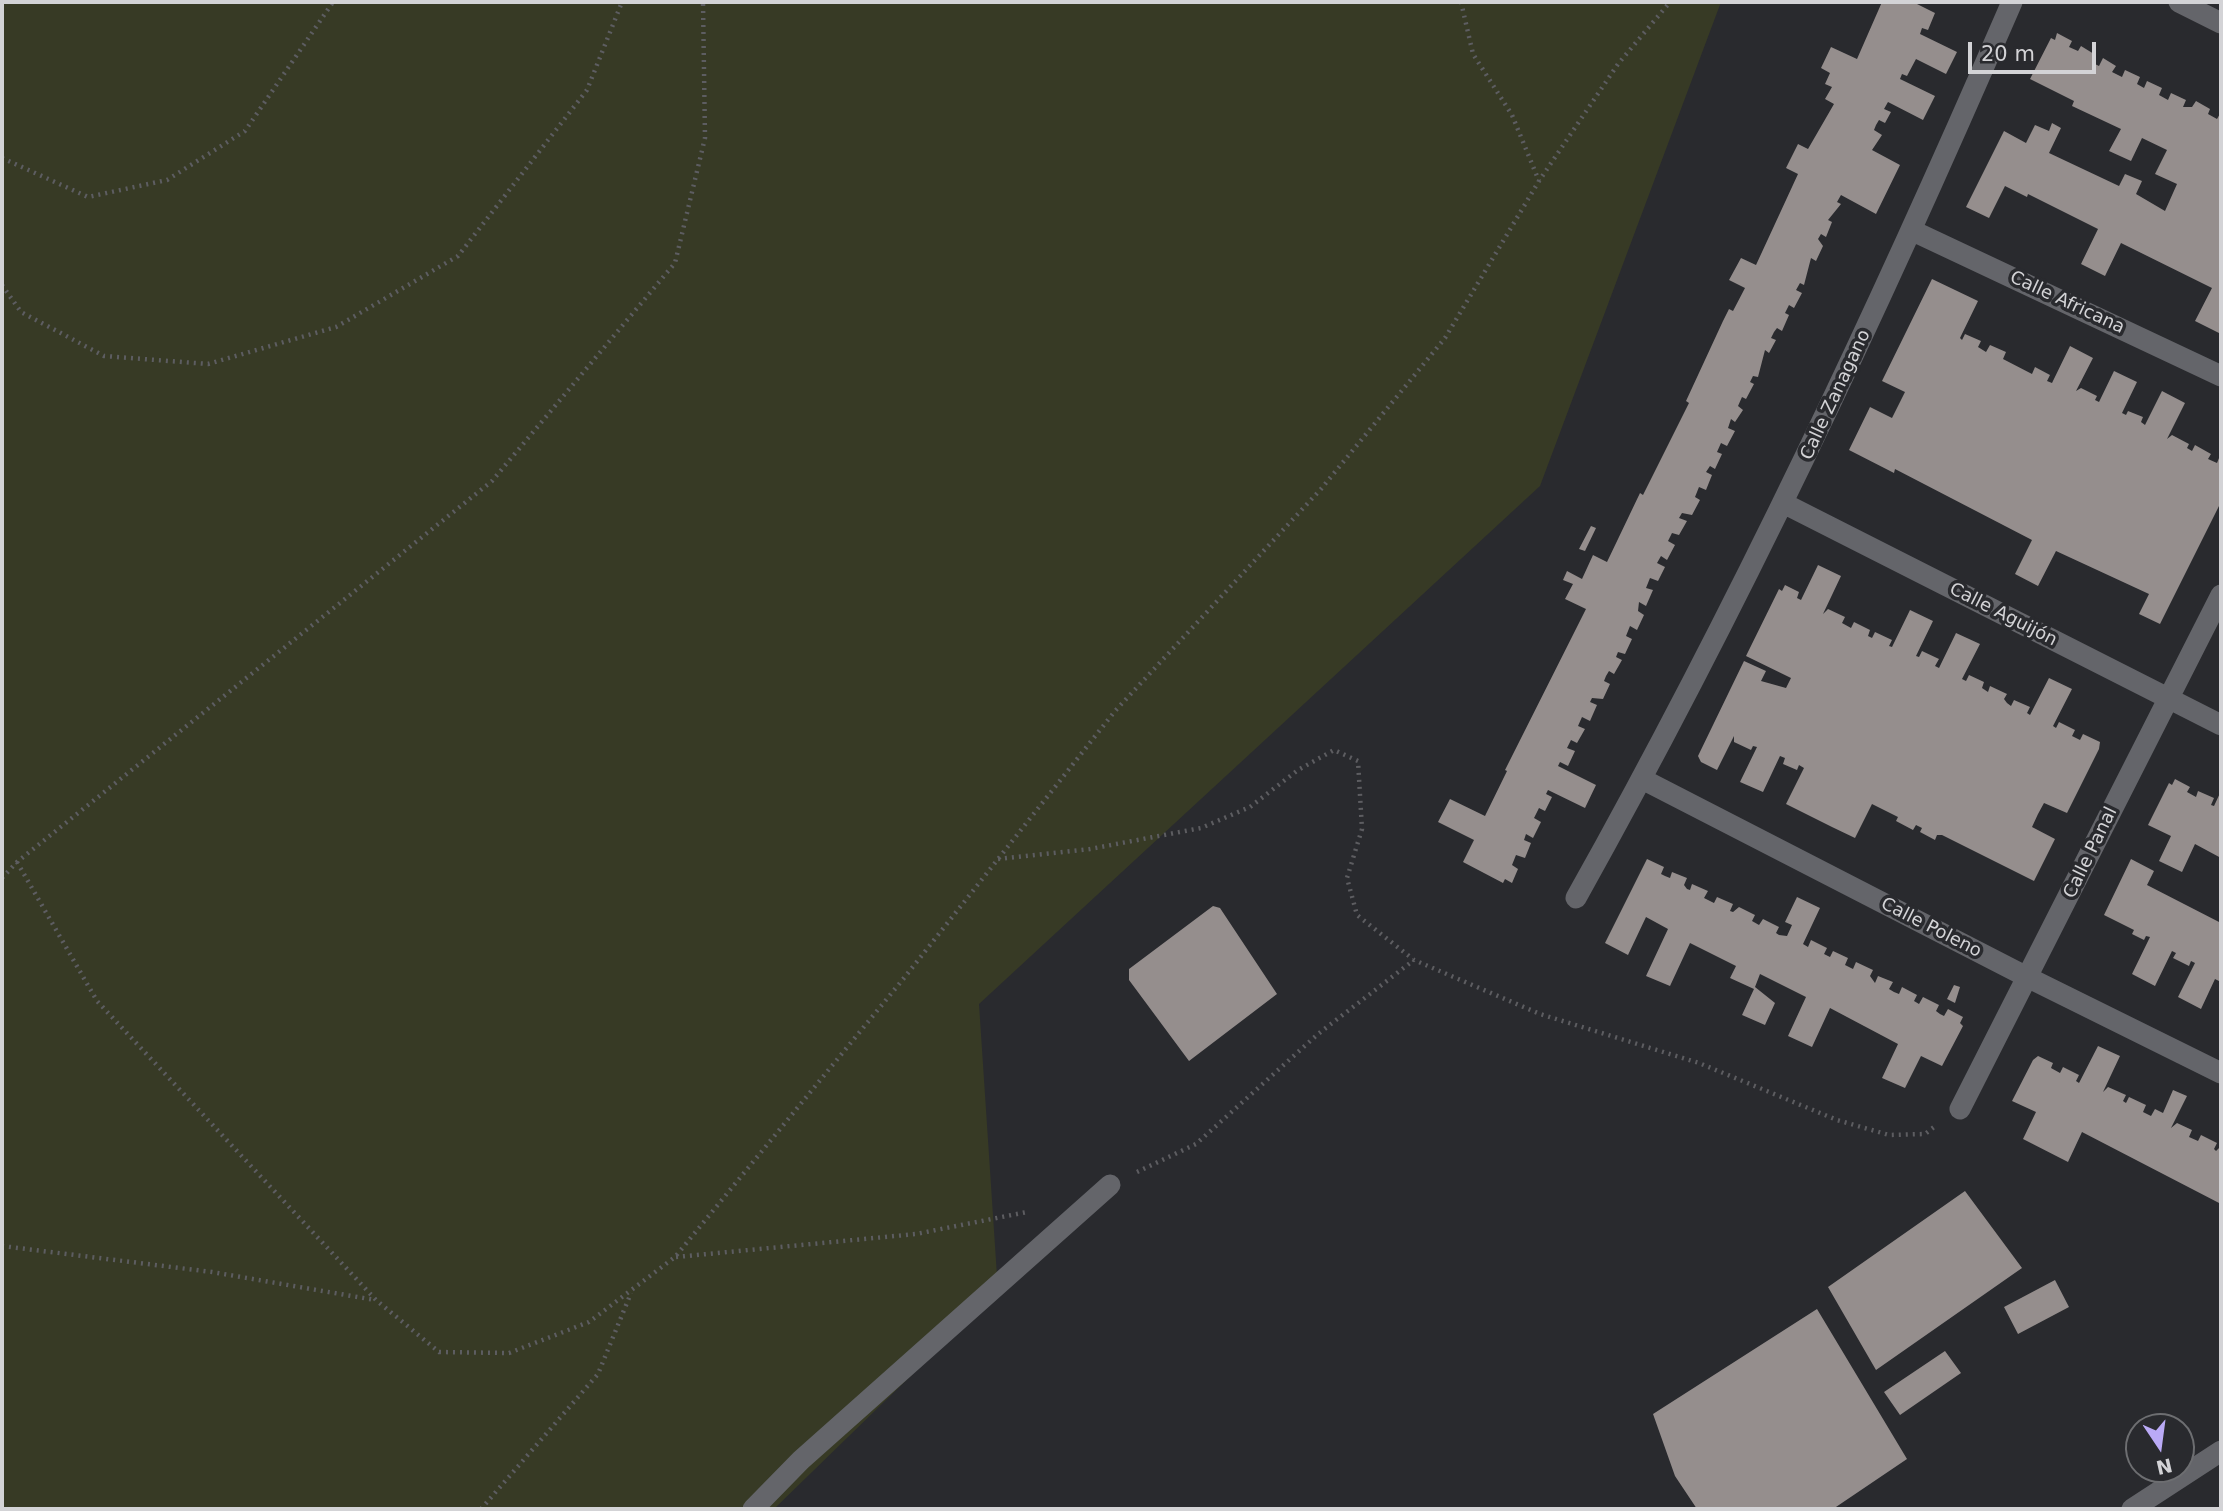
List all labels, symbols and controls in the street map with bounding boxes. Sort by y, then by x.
scale bar [1971,28,2099,72]
text: 20 m [1981,42,2035,66]
street label: Calle Africana [2006,267,2128,339]
street label: Calle Zanagano [1796,327,1876,463]
street label: Calle Aguijón [1946,579,2060,651]
street label: Calle Panal [2060,804,2122,902]
street label: Calle Poleno [1877,893,1985,963]
north arrow [2125,1413,2195,1483]
text: N [2154,1454,2174,1479]

